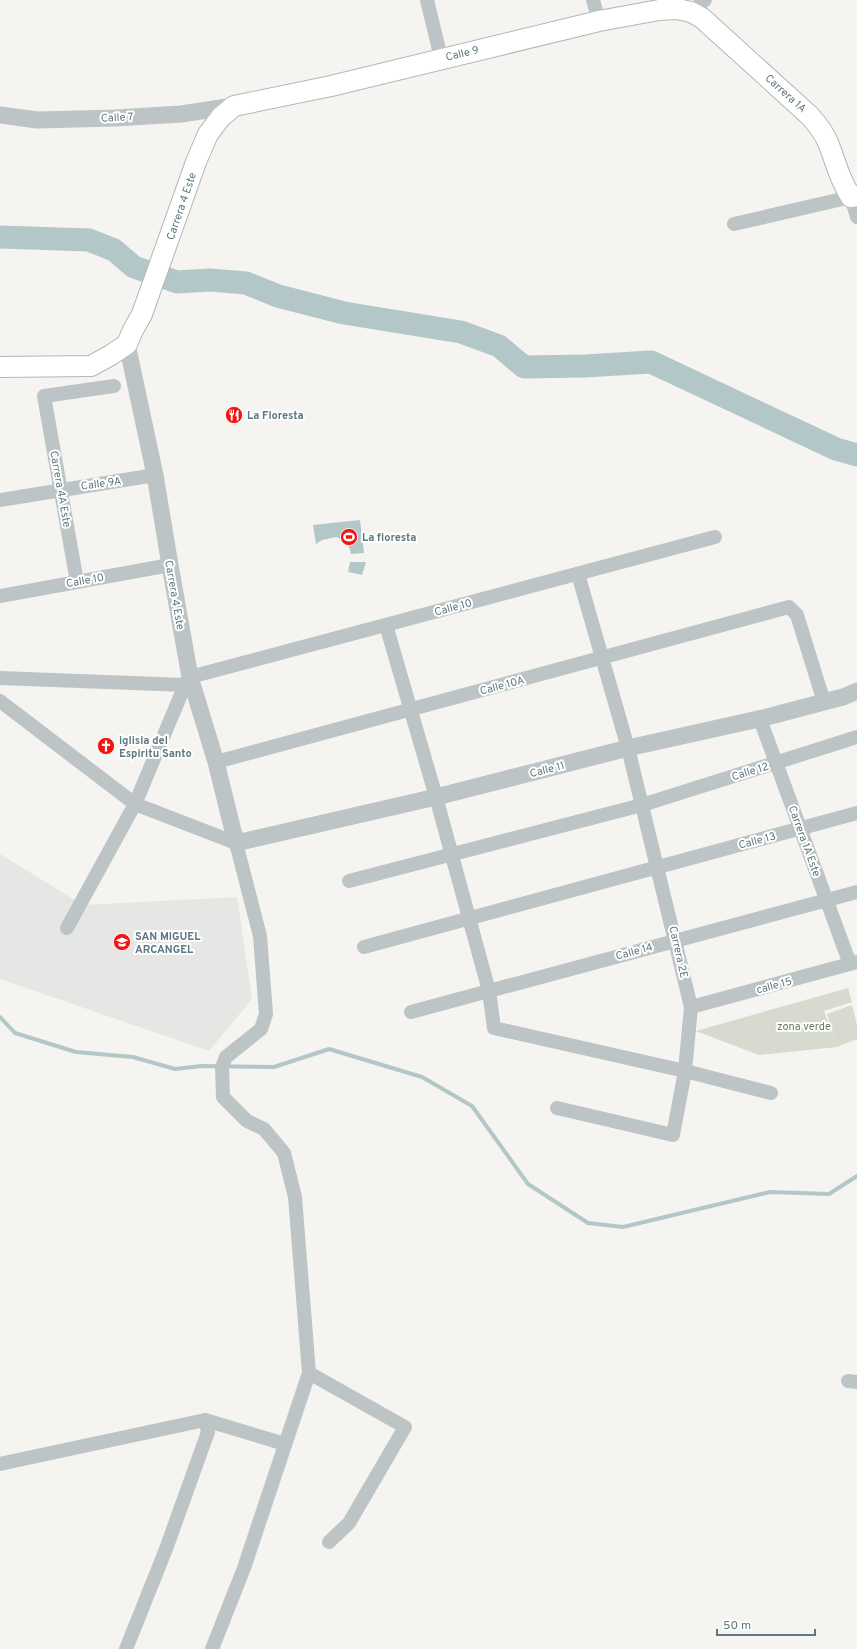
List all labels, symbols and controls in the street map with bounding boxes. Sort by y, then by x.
street label: Calle 9 [444,43,480,65]
street label: Carrera 1A [762,71,809,116]
street label: Calle 7 [100,110,134,126]
street label: Carrera 4 Este [164,171,200,242]
restaurant icon: La Floresta [224,405,244,425]
place label: La Floresta [247,409,304,423]
street label: Carrera 4A Este [46,450,74,529]
street label: Calle 9A [80,474,122,494]
sports icon: La floresta [339,527,359,547]
place label: La floresta [362,531,416,545]
street label: Carrera 4 Este [161,559,187,631]
street label: Calle 10 [65,571,105,591]
street label: Calle 10 [433,596,474,620]
street label: Calle 10A [478,673,526,699]
place label: iglisia del Espiritu Santo [119,734,192,761]
church icon: iglisia del Espiritu Santo [96,736,116,756]
street label: Calle 11 [528,759,566,781]
street label: Calle 12 [730,760,771,784]
street label: Carrera 1A Este [785,804,823,879]
street label: Calle 13 [737,829,777,853]
street label: Carrera 2E [665,925,691,980]
place label: SAN MIGUEL ARCANGEL [135,930,201,957]
school or university icon: SAN MIGUEL ARCANGEL [112,932,132,952]
street label: Calle 14 [614,940,655,964]
street label: calle 15 [755,974,794,997]
park label: zona verde [777,1020,831,1034]
scale bar [717,1611,815,1637]
text: 50 m [723,1618,751,1634]

